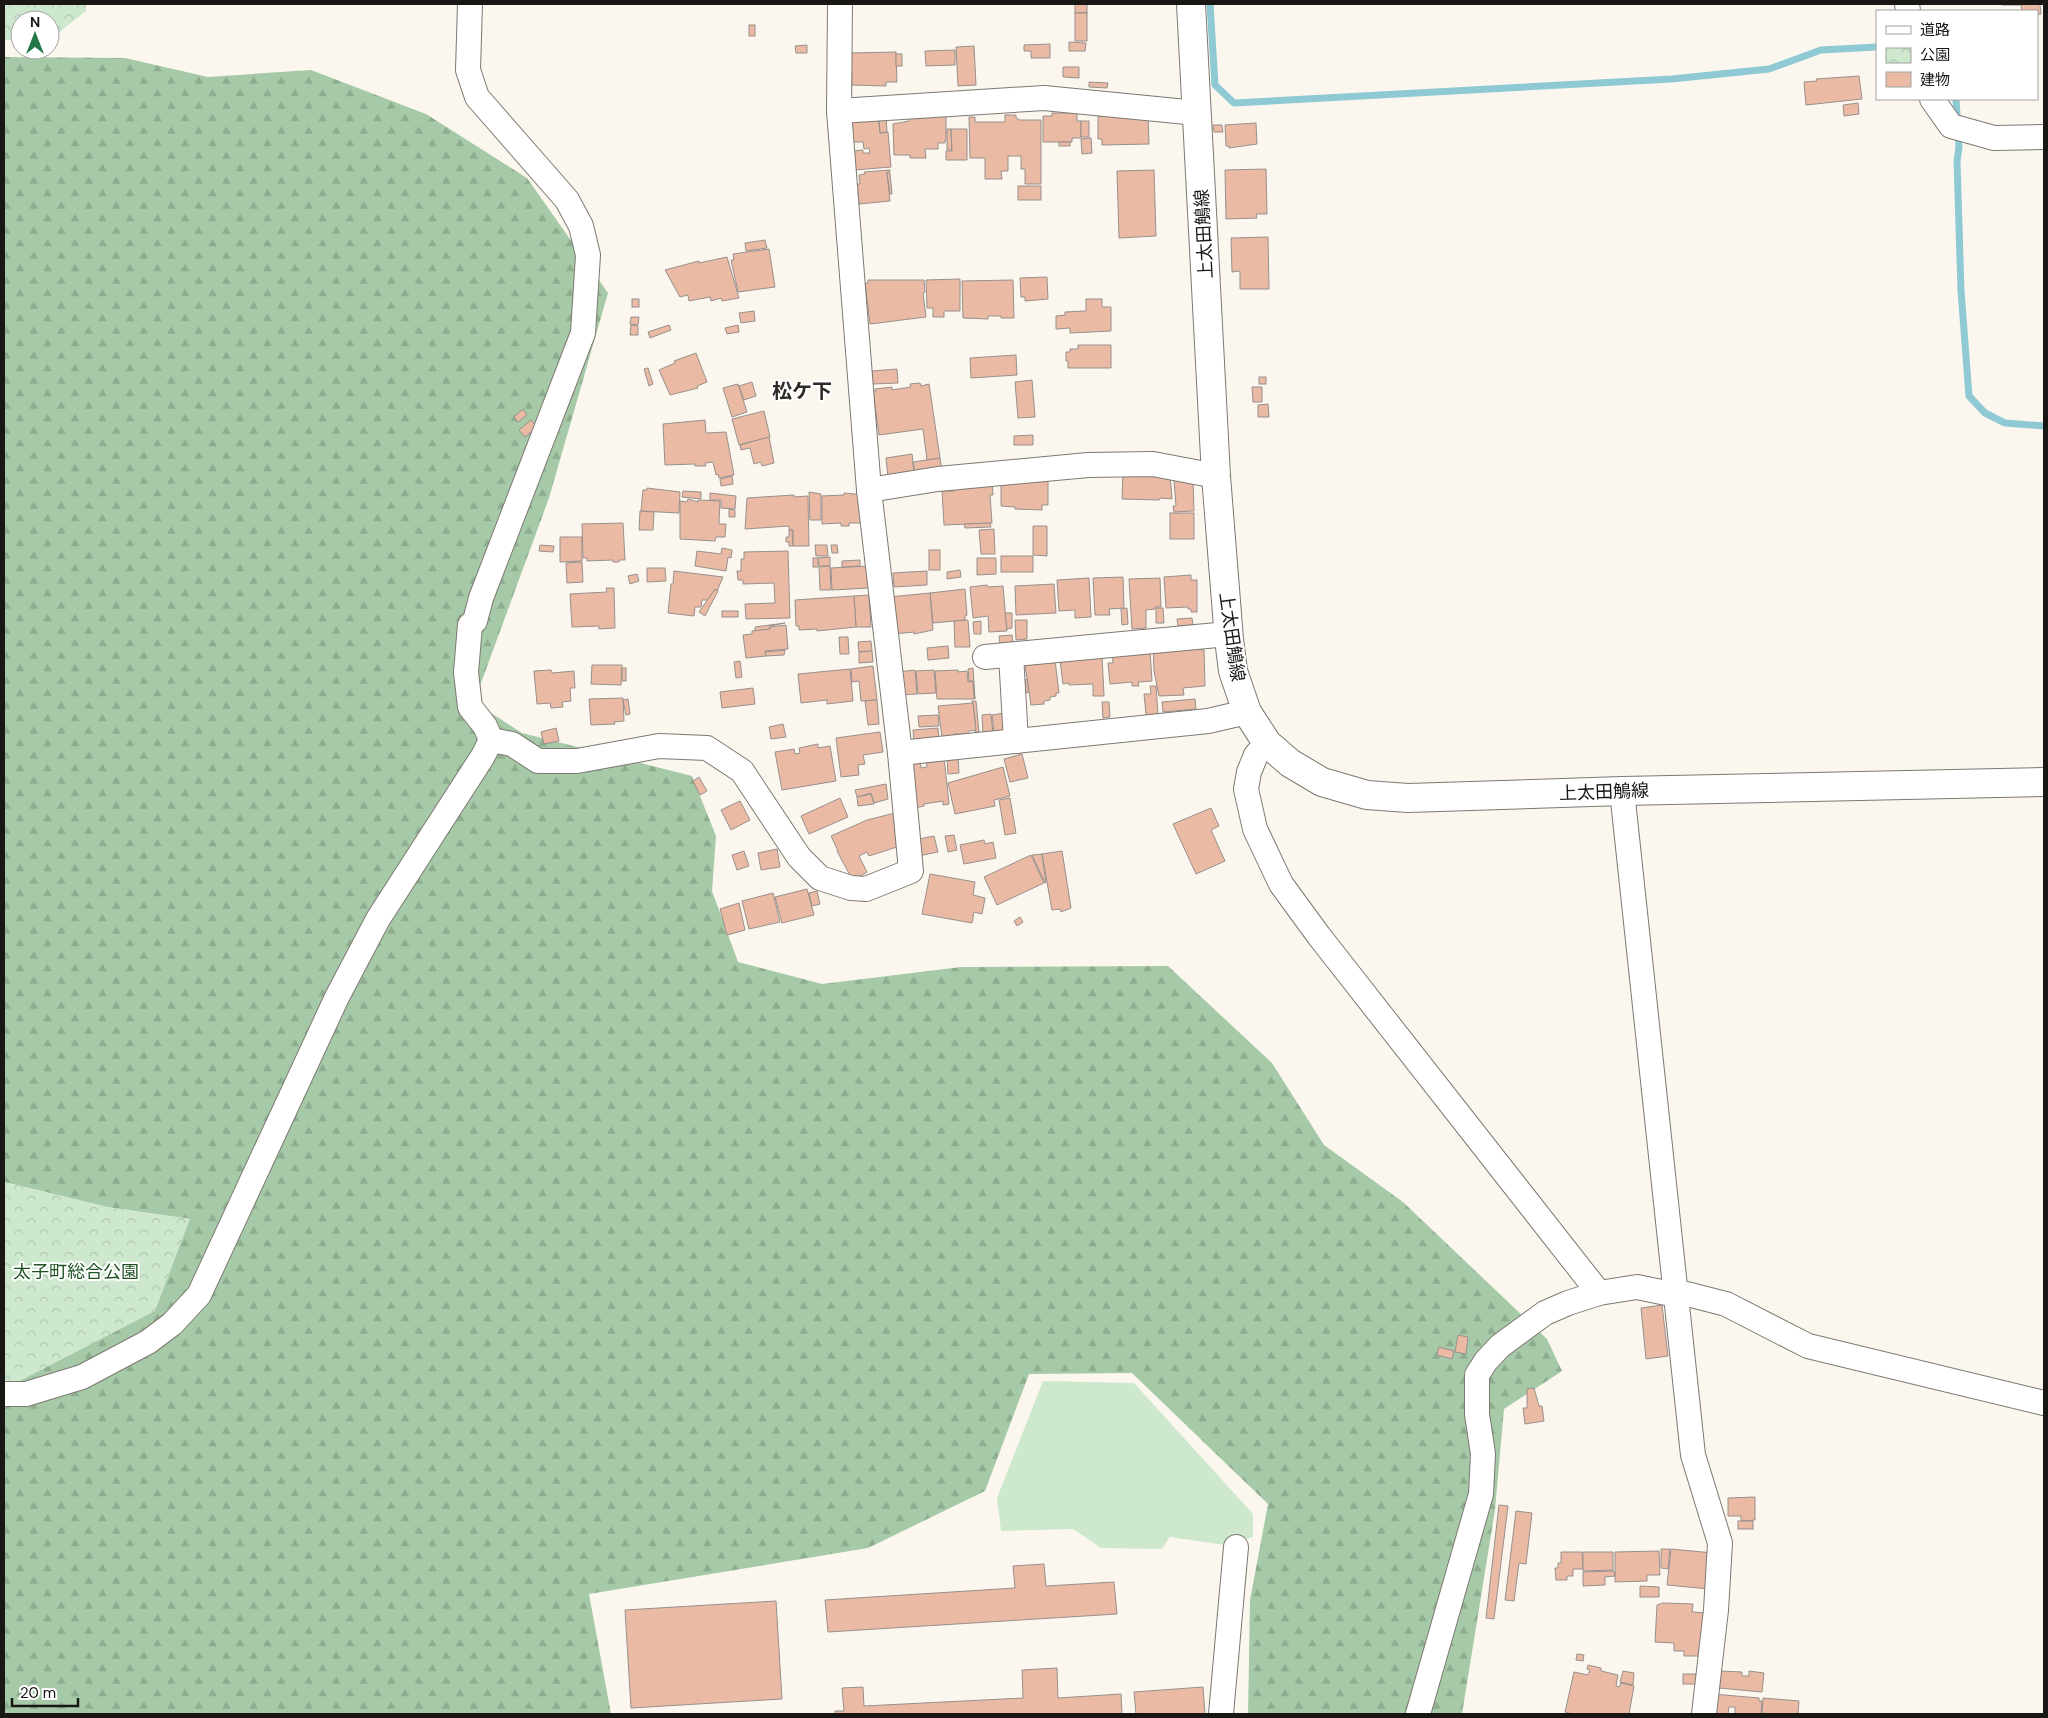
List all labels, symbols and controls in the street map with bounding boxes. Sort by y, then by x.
north arrow [10,10,60,60]
legend [1876,10,2038,100]
text: N [30,13,40,31]
text: 道路 [1920,20,1950,40]
text: 公園 [1920,45,1950,65]
text: 建物 [1920,70,1950,90]
street label: 上太田鵤線 [1190,188,1218,280]
district label: 松ケ下 [772,378,832,404]
street label: 上太田鵤線 [1214,591,1250,683]
street label: 上太田鵤線 [1559,778,1649,806]
park label: 太子町総合公園 [13,1260,139,1284]
scale bar [12,1676,79,1708]
text: 20 m [20,1683,56,1703]

